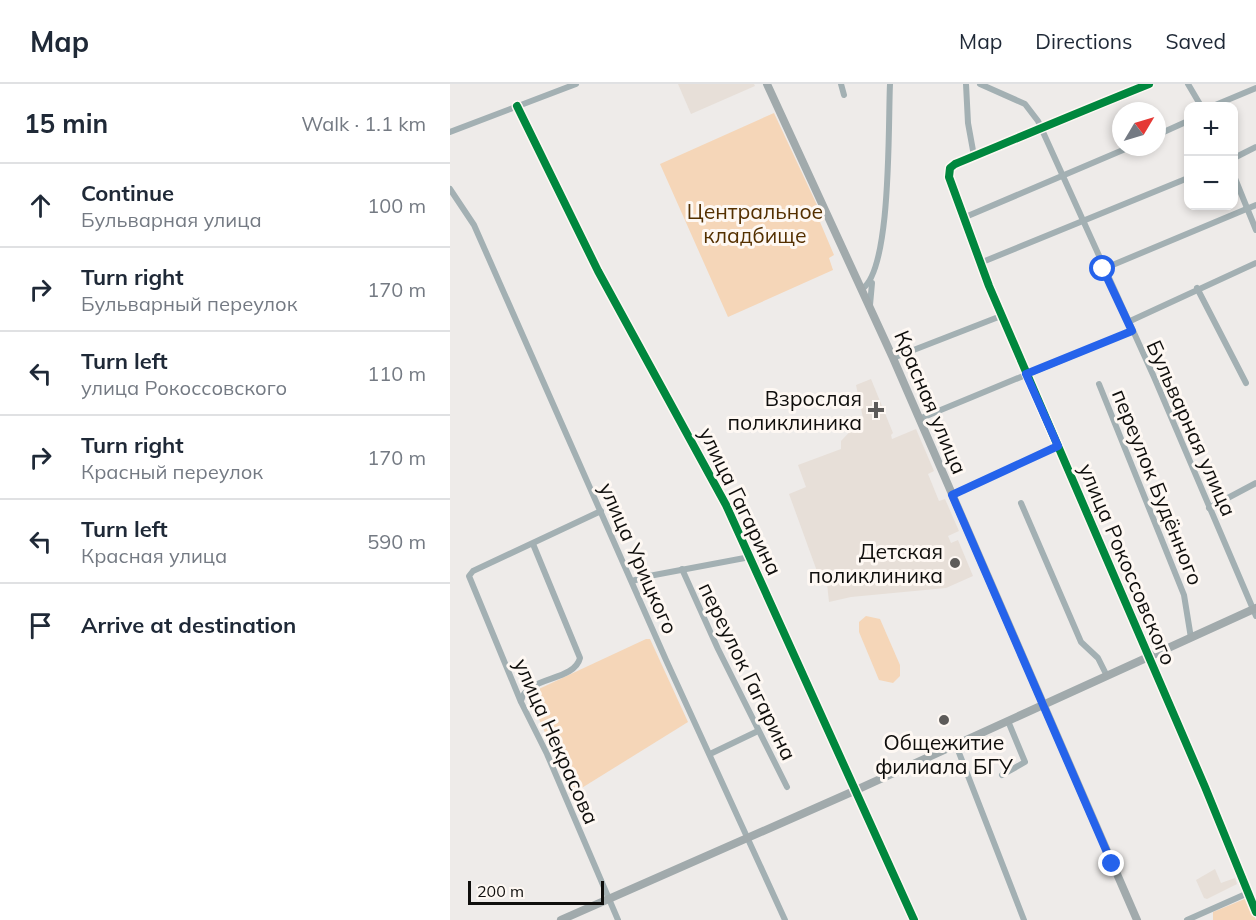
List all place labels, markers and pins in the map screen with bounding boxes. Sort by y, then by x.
place label: Взрослая поликлиника [727,385,862,435]
marker: Взрослая поликлиника [867,401,885,419]
place label: Детская поликлиника [808,538,943,588]
marker: Детская поликлиника [948,556,962,570]
marker: Общежитие филиала БГУ [937,713,951,727]
place label: Общежитие филиала БГУ [875,729,1013,779]

